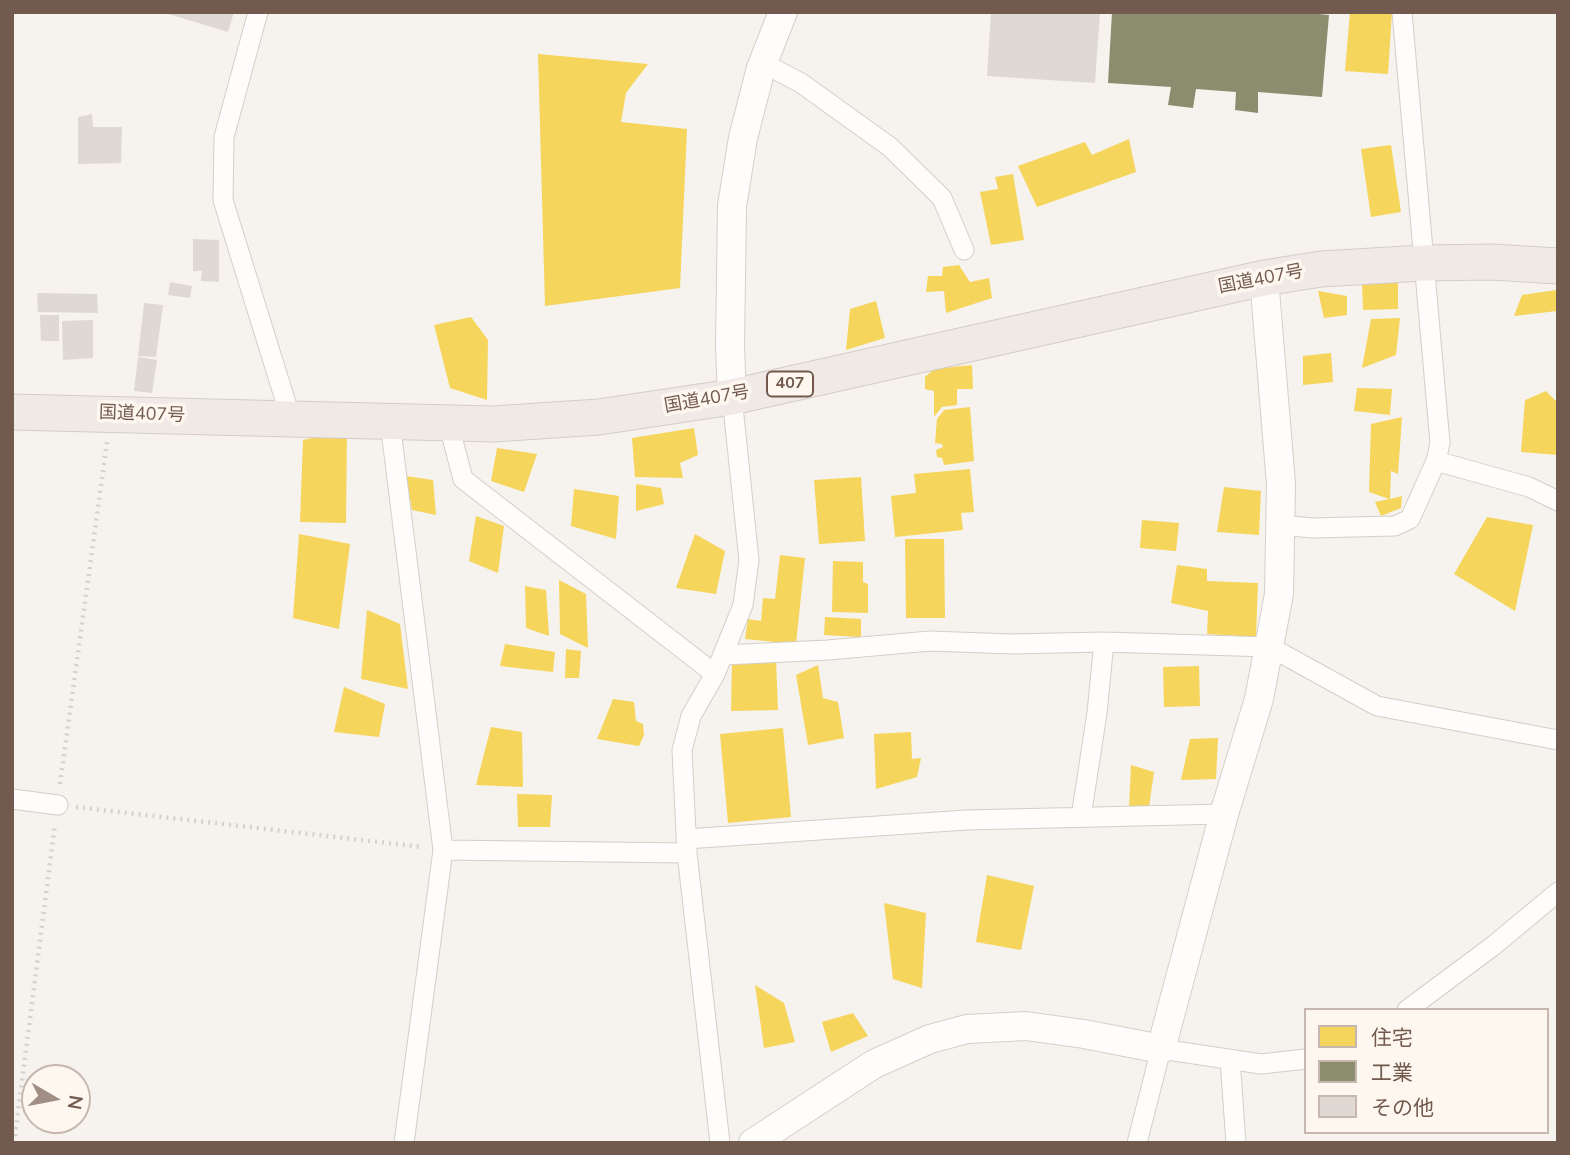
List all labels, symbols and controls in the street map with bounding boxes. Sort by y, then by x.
street label: 国道407号 [1217,261,1305,299]
road number: 407 [767,372,813,396]
street label: 国道407号 [663,382,751,418]
street label: 国道407号 [98,403,186,427]
legend [1304,1008,1549,1134]
text: 住宅 [1371,1024,1413,1052]
text: 工業 [1371,1059,1413,1087]
north arrow [21,1064,91,1134]
text: N [61,1093,89,1112]
text: その他 [1371,1094,1434,1122]

